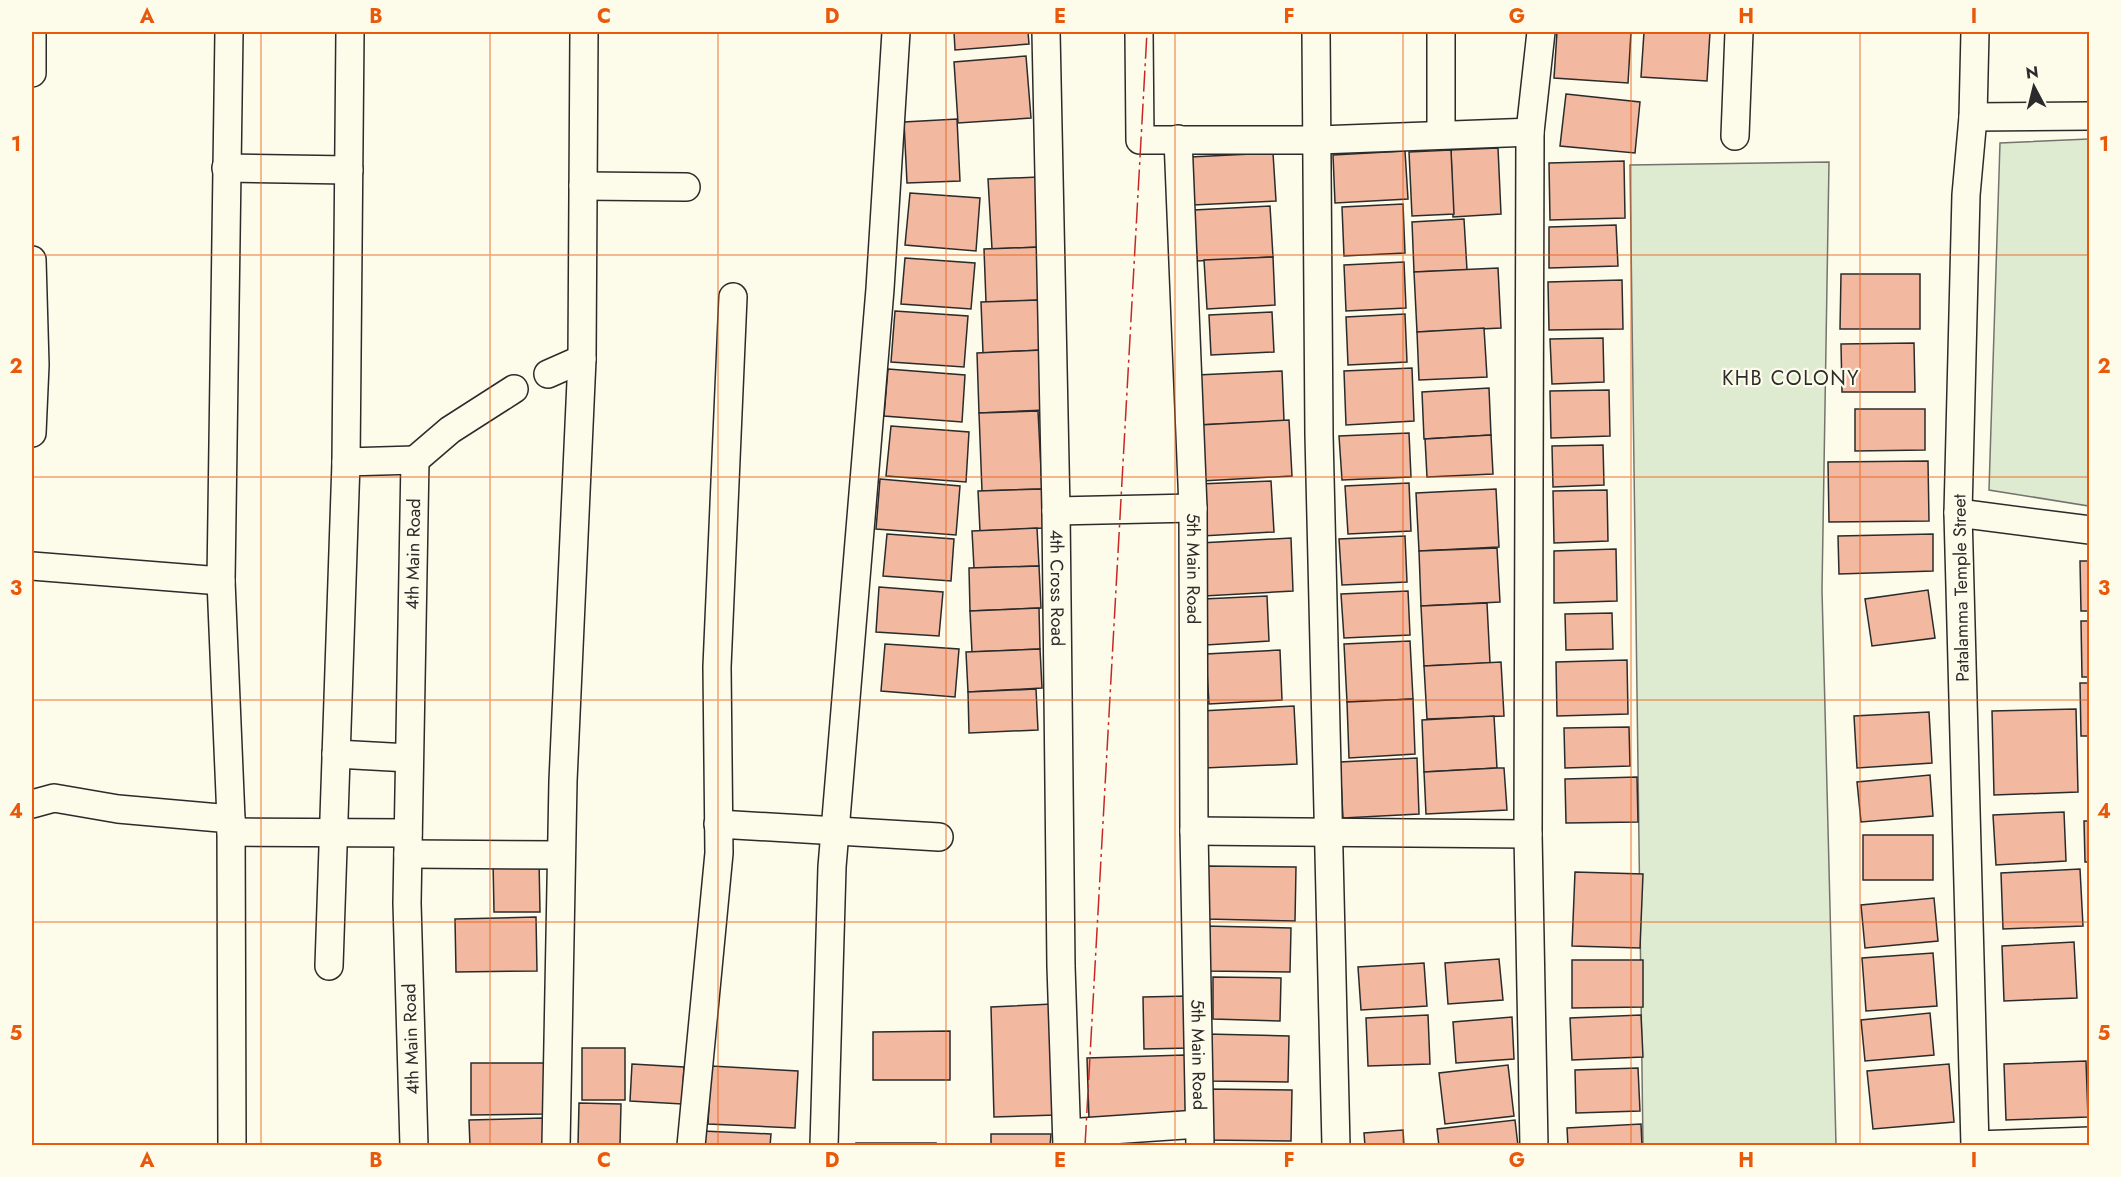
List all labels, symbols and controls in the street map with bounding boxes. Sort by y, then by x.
text: A [139,2,155,31]
text: B [369,2,383,31]
text: C [597,2,611,31]
text: D [825,2,839,31]
text: E [1054,2,1066,31]
text: F [1283,2,1295,31]
text: G [1509,2,1525,31]
text: H [1738,2,1754,31]
text: I [1971,2,1977,31]
north arrow [2004,57,2064,117]
text: N [2025,60,2040,85]
text: 1 [11,130,21,159]
text: 1 [2099,130,2109,159]
text: 2 [9,352,23,381]
text: 2 [2097,352,2111,381]
district label: KHB COLONY [1722,364,1860,393]
street label: Patalamma Temple Street [1946,493,1976,682]
street label: 4th Main Road [399,498,427,610]
street label: 5th Main Road [1180,513,1206,624]
street label: 4th Cross Road [1043,529,1070,646]
text: 3 [10,574,22,603]
text: 3 [2098,574,2110,603]
text: 4 [9,797,23,826]
text: 4 [2097,797,2111,826]
street label: 4th Main Road [396,983,426,1095]
street label: 5th Main Road [1184,999,1212,1110]
text: 5 [10,1019,23,1048]
text: 5 [2098,1019,2111,1048]
text: A [139,1146,155,1175]
text: B [369,1146,383,1175]
text: C [597,1146,611,1175]
text: D [825,1146,839,1175]
text: E [1054,1146,1066,1175]
text: F [1283,1146,1295,1175]
text: G [1509,1146,1525,1175]
text: H [1738,1146,1754,1175]
text: I [1971,1146,1977,1175]

